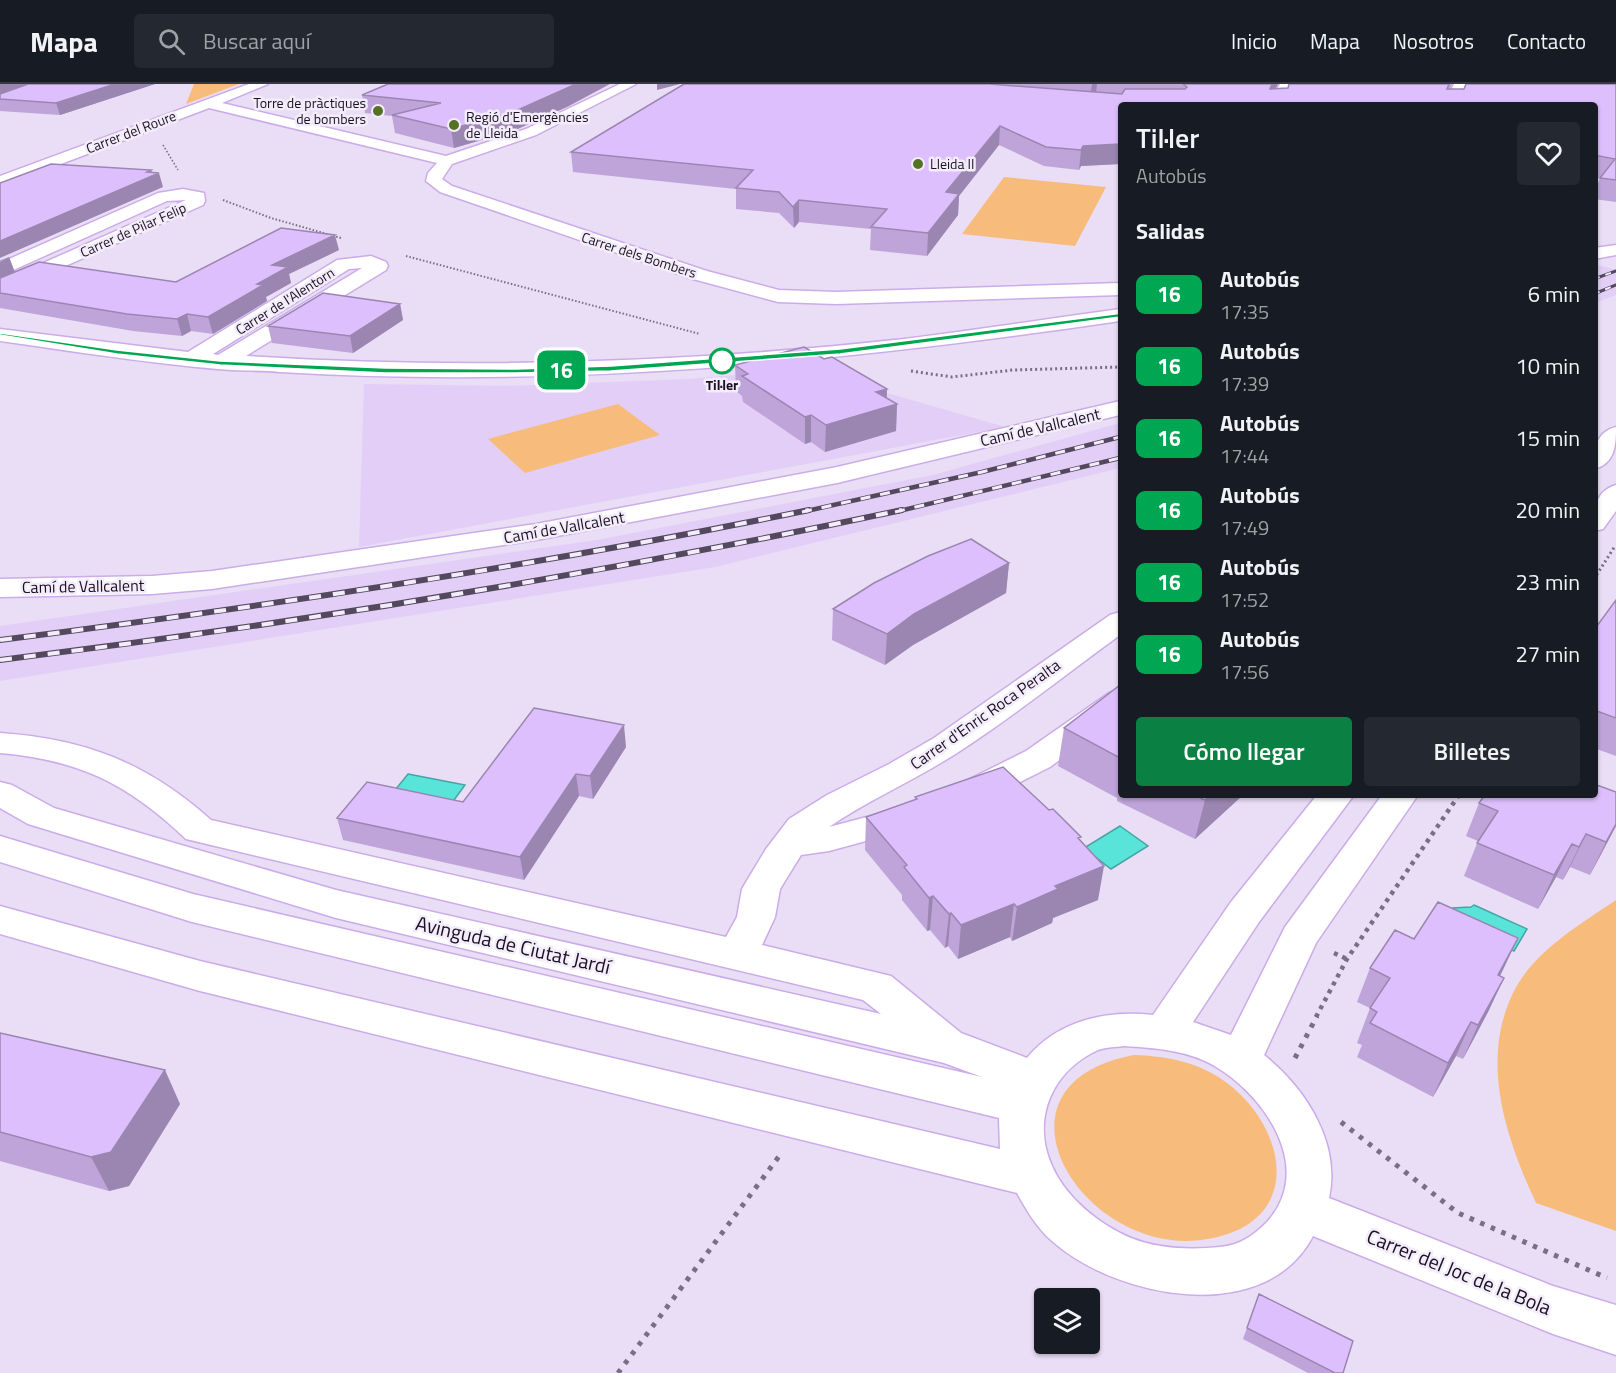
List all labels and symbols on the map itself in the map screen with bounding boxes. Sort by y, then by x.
place label: Torre de pràctiques de bombers [254,92,366,129]
marker: Torre de pràctiques de bombers [371,104,385,118]
street label: Carrer del Roure [83,105,179,158]
place label: Regió d'Emergències de Lleida [466,106,588,143]
marker: Regió d'Emergències de Lleida [447,118,461,132]
place label: Lleida II [930,153,974,174]
marker: Lleida II [911,157,925,171]
street label: Carrer de Pilar Felip [76,197,189,262]
street label: Carrer dels Bombers [579,226,699,283]
street label: Carrer de l'Alentorn [231,262,338,339]
marker: Til·ler [709,348,735,374]
line badge: 16 [534,350,588,390]
place label: Til·ler [706,374,738,395]
street label: Camí de Vallcalent [978,401,1103,452]
street label: Camí de Vallcalent [502,504,627,549]
street label: Camí de Vallcalent [22,573,145,599]
street label: Carrer d'Enric Roca Peralta [905,653,1065,775]
street label: Avinguda de Ciutat Jardí [413,907,615,982]
street label: Carrer del Joc de la Bola [1362,1220,1556,1323]

